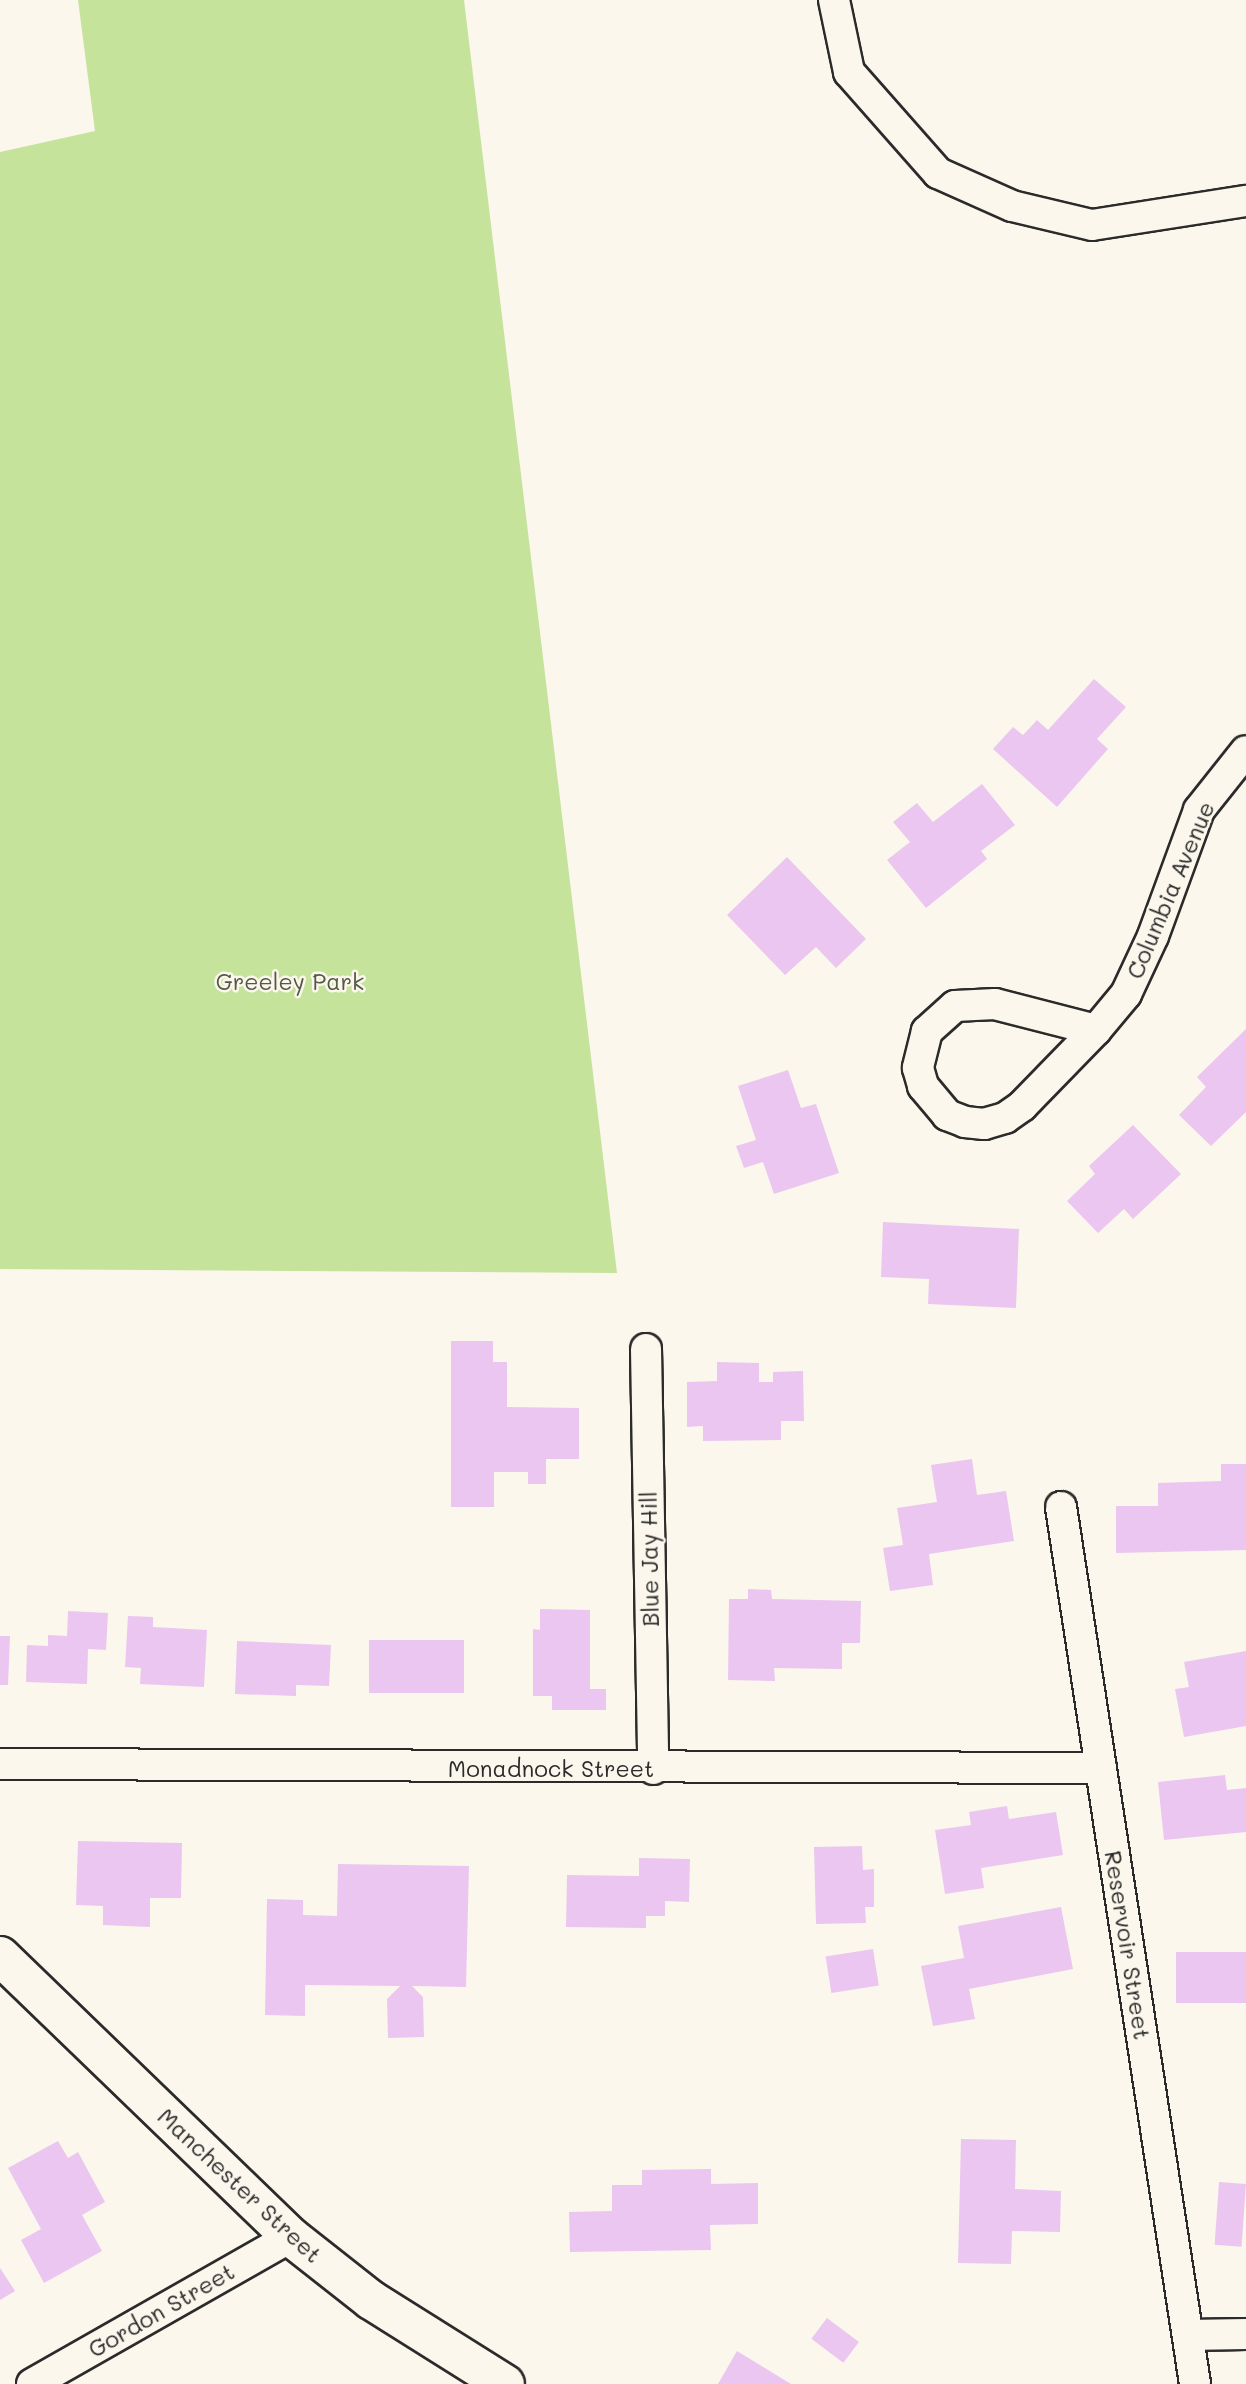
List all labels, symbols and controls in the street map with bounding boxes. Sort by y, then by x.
street label: Columbia Avenue [1120,797,1220,983]
park label: Greeley Park [216,967,364,995]
street label: Blue Jay Hill [634,1491,664,1627]
street label: Monadnock Street [448,1754,654,1782]
street label: Reservoir Street [1099,1849,1157,2041]
street label: Manchester Street [152,2102,328,2268]
street label: Gordon Street [83,2257,239,2363]

